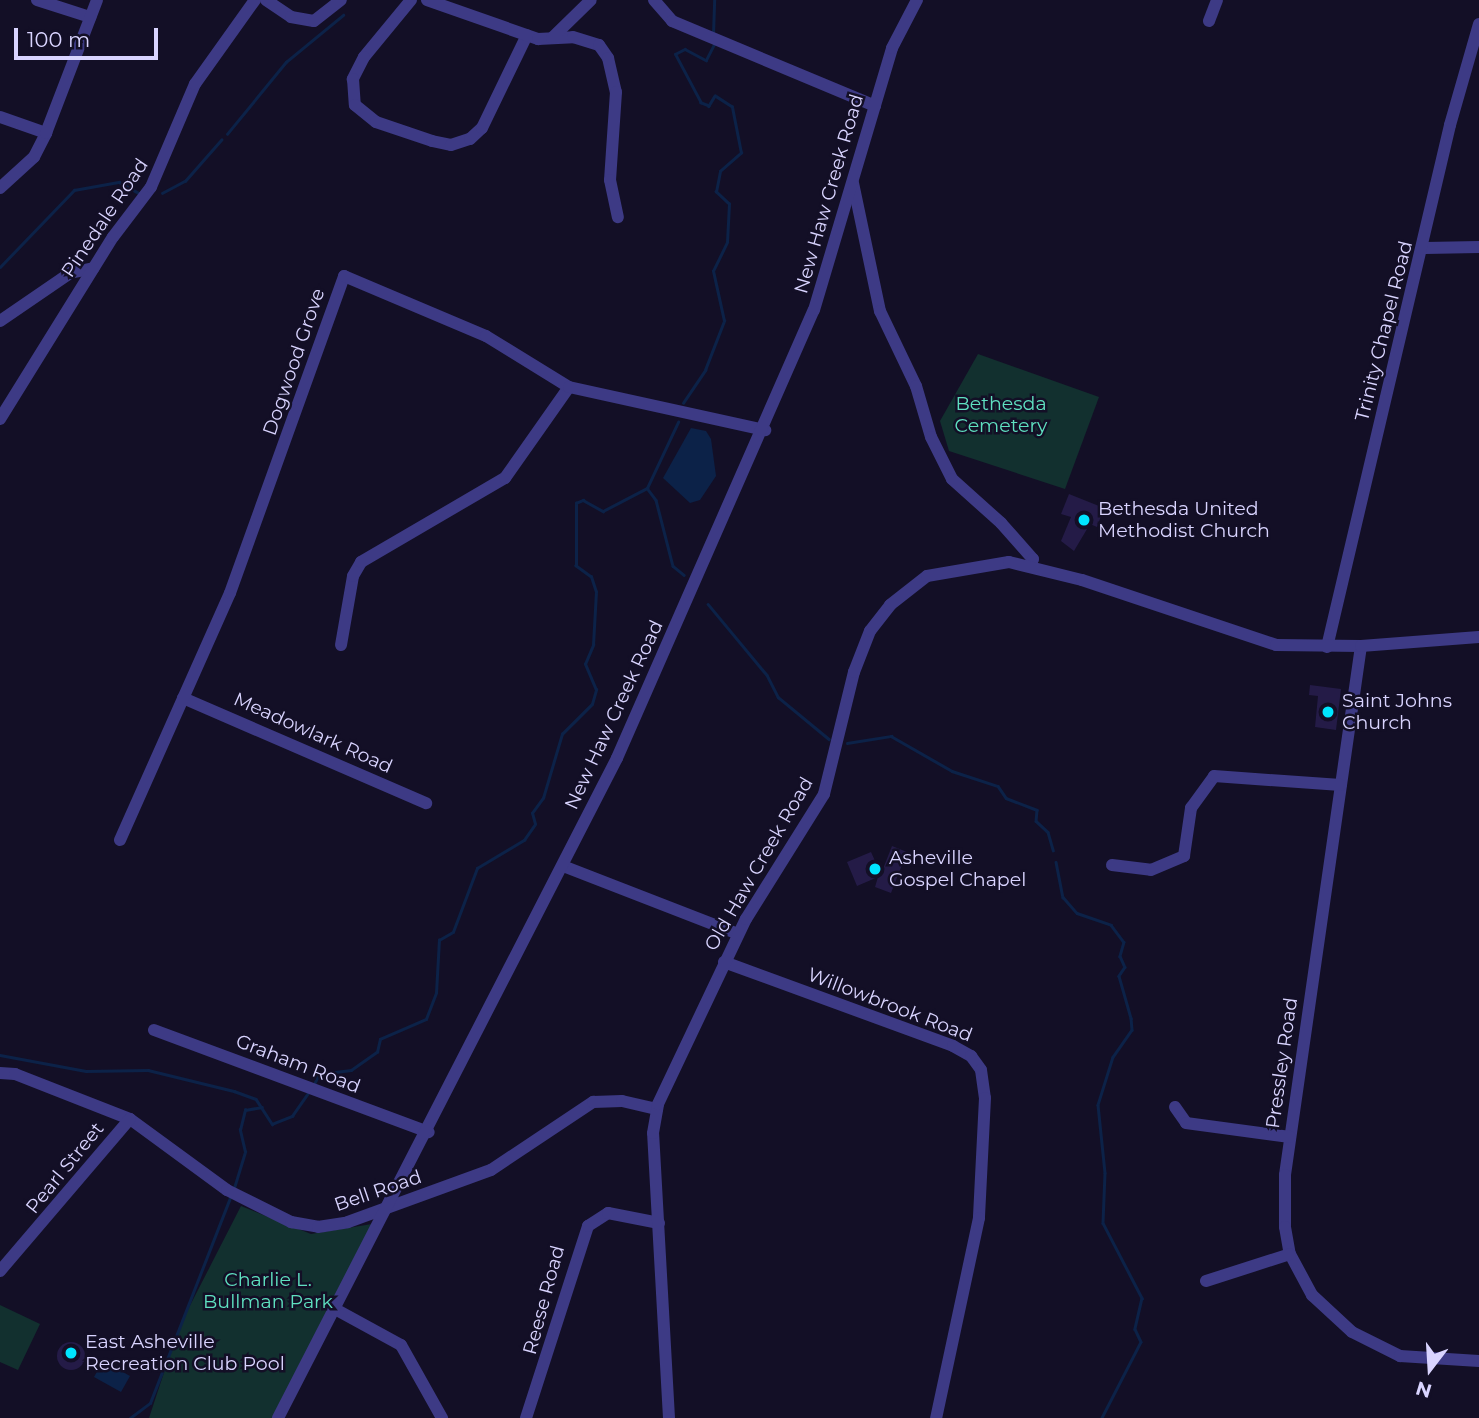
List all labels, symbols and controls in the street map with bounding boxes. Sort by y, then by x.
scale bar [18,14,161,58]
text: 100 m [27,27,90,52]
street label: New Haw Creek Road [790,92,868,296]
street label: Pinedale Road [57,154,153,282]
street label: Trinity Chapel Road [1351,239,1417,423]
street label: Dogwood Grove [258,286,330,438]
park label: Bethesda Cemetery [955,393,1047,437]
place label: Bethesda United Methodist Church [1098,498,1270,542]
marker: Bethesda United Methodist Church [1076,512,1092,528]
street label: New Haw Creek Road [560,617,668,813]
street label: Meadowlark Road [230,688,396,778]
place label: Saint Johns Church [1342,690,1452,734]
marker: Saint Johns Church [1320,704,1336,720]
street label: Old Haw Creek Road [700,773,818,955]
place label: Asheville Gospel Chapel [889,847,1026,891]
marker: Asheville Gospel Chapel [867,861,883,877]
street label: Willowbrook Road [804,963,976,1047]
street label: Pressley Road [1262,996,1302,1130]
street label: Graham Road [232,1030,364,1098]
street label: Pearl Street [21,1118,109,1218]
street label: Bell Road [331,1165,425,1217]
street label: Reese Road [518,1243,570,1357]
park label: Charlie L. Bullman Park [203,1269,333,1313]
place label: East Asheville Recreation Club Pool [85,1331,285,1375]
north arrow [1395,1334,1465,1404]
marker: East Asheville Recreation Club Pool [63,1345,79,1361]
text: N [1413,1376,1434,1403]

